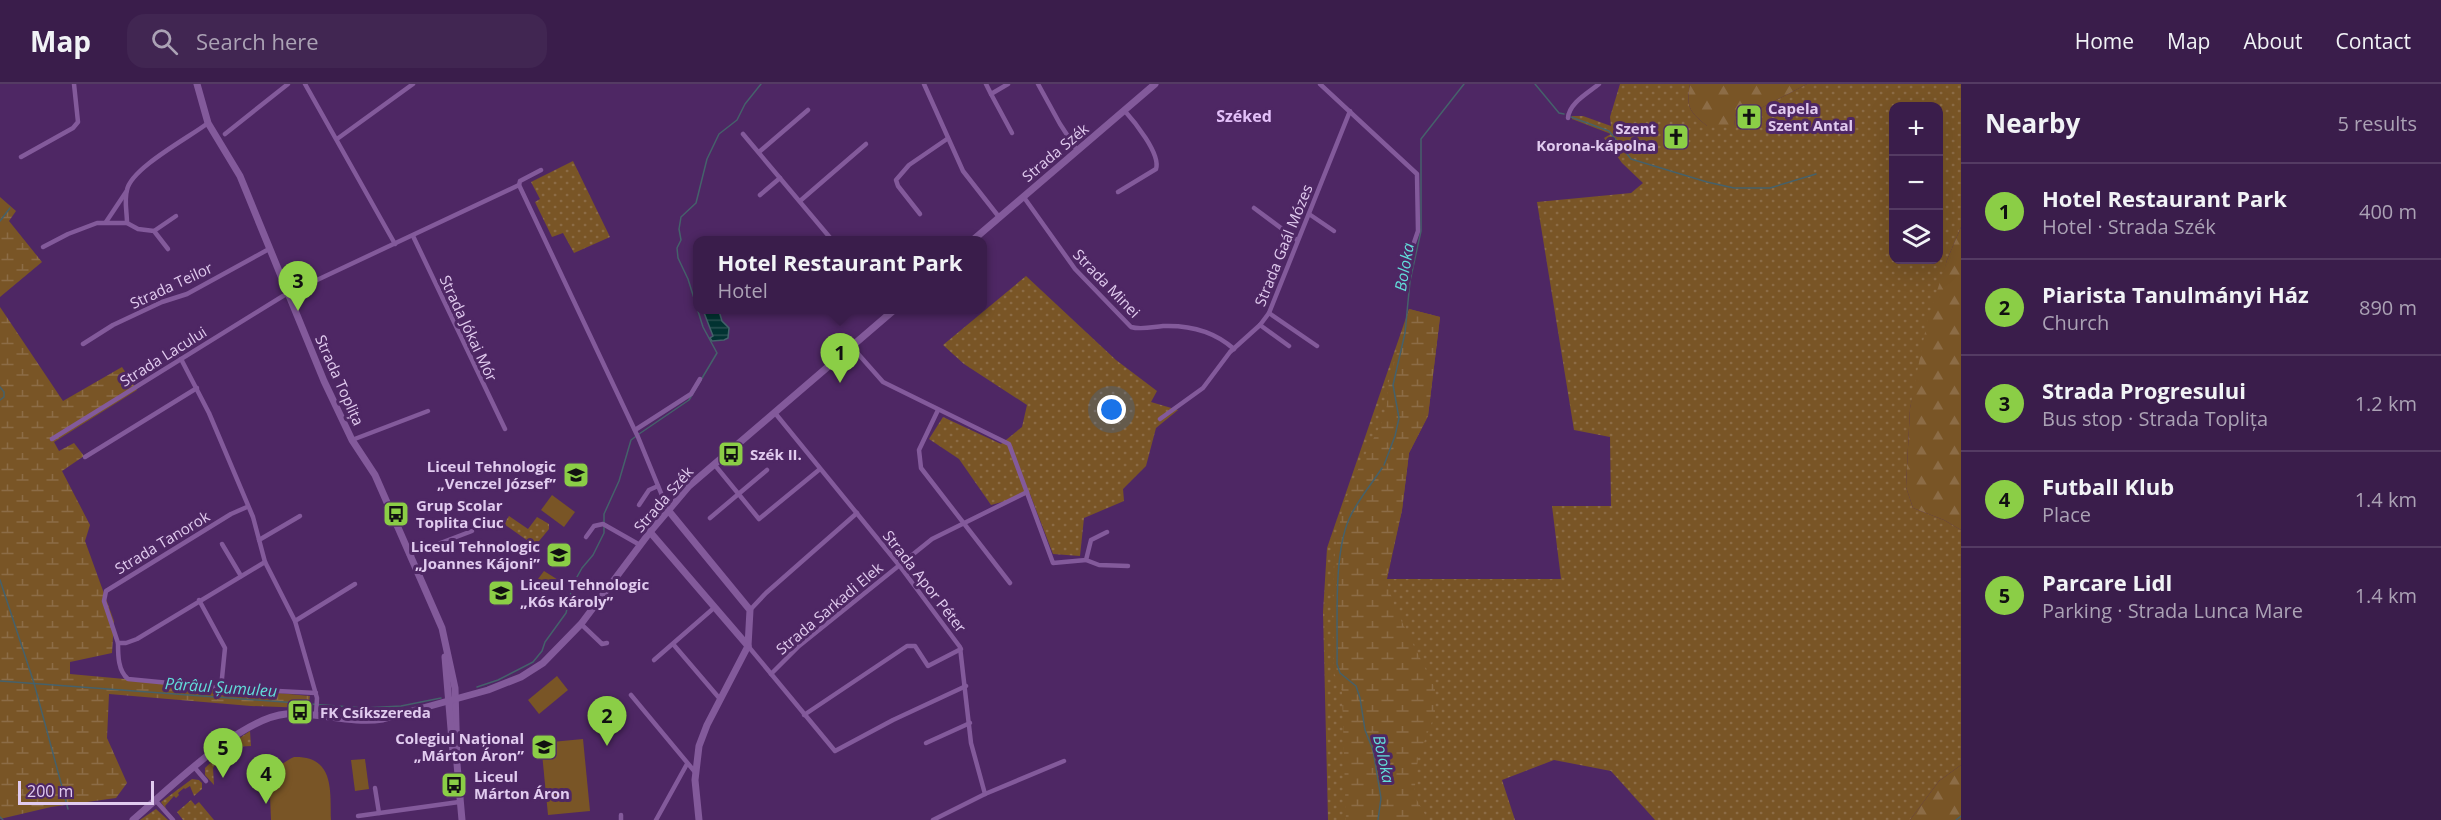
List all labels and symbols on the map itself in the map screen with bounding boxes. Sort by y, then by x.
place label: Capela Szent Antal [1768,98,1853,135]
church icon: Capela Szent Antal [1734,102,1764,132]
district label: Széked [1216,105,1272,127]
street label: Strada Szék [1018,118,1093,186]
place label: Szent Korona-kápolna [1536,118,1656,155]
church icon: Szent Korona-kápolna [1661,122,1691,152]
street label: Strada Gaál Mózes [1249,181,1317,309]
water label: Boloka [1389,241,1419,293]
street label: Strada Minei [1069,244,1145,322]
street label: Strada Teilor [127,257,215,313]
pin: 3 [278,262,318,311]
street label: Strada Jókai Mór [436,272,502,384]
street label: Strada Lacului [116,321,210,391]
street label: Strada Toplița [311,332,369,428]
pin: 1 [820,334,860,383]
your location [1097,395,1126,424]
bus stop icon: Szék II. [716,439,746,469]
place label: Szék II. [750,444,802,464]
place label: Liceul Tehnologic „Venczel József” [427,456,556,493]
school or university icon: Liceul Tehnologic „Venczel József” [561,460,591,490]
street label: Strada Szék [629,462,697,536]
place label: Grup Scolar Toplita Ciuc [416,495,504,532]
bus stop icon: Grup Scolar Toplita Ciuc [381,499,411,529]
street label: Strada Tanorok [111,506,213,578]
street label: Strada Apor Péter [879,526,971,636]
place label: Liceul Tehnologic „Joannes Kájoni” [411,536,540,573]
school or university icon: Liceul Tehnologic „Joannes Kájoni” [544,540,574,570]
street label: Strada Sarkadi Elek [771,557,887,659]
place label: Liceul Tehnologic „Kós Károly” [520,574,649,611]
school or university icon: Liceul Tehnologic „Kós Károly” [486,578,516,608]
water label: Pârâul Șumuleu [164,672,278,702]
pin: 2 [588,696,626,746]
bus stop icon: FK Csíkszereda [285,697,315,727]
place label: FK Csíkszereda [320,702,431,722]
pin: 5 [204,728,242,778]
place label: Colegiul Național „Márton Áron” [395,728,524,765]
school or university icon: Colegiul Național „Márton Áron” [529,732,559,762]
water label: Boloka [1368,733,1400,785]
pin: 4 [246,754,286,804]
place label: Liceul Márton Áron [474,766,570,803]
bus stop icon: Liceul Márton Áron [439,770,469,800]
scale bar [18,778,154,806]

